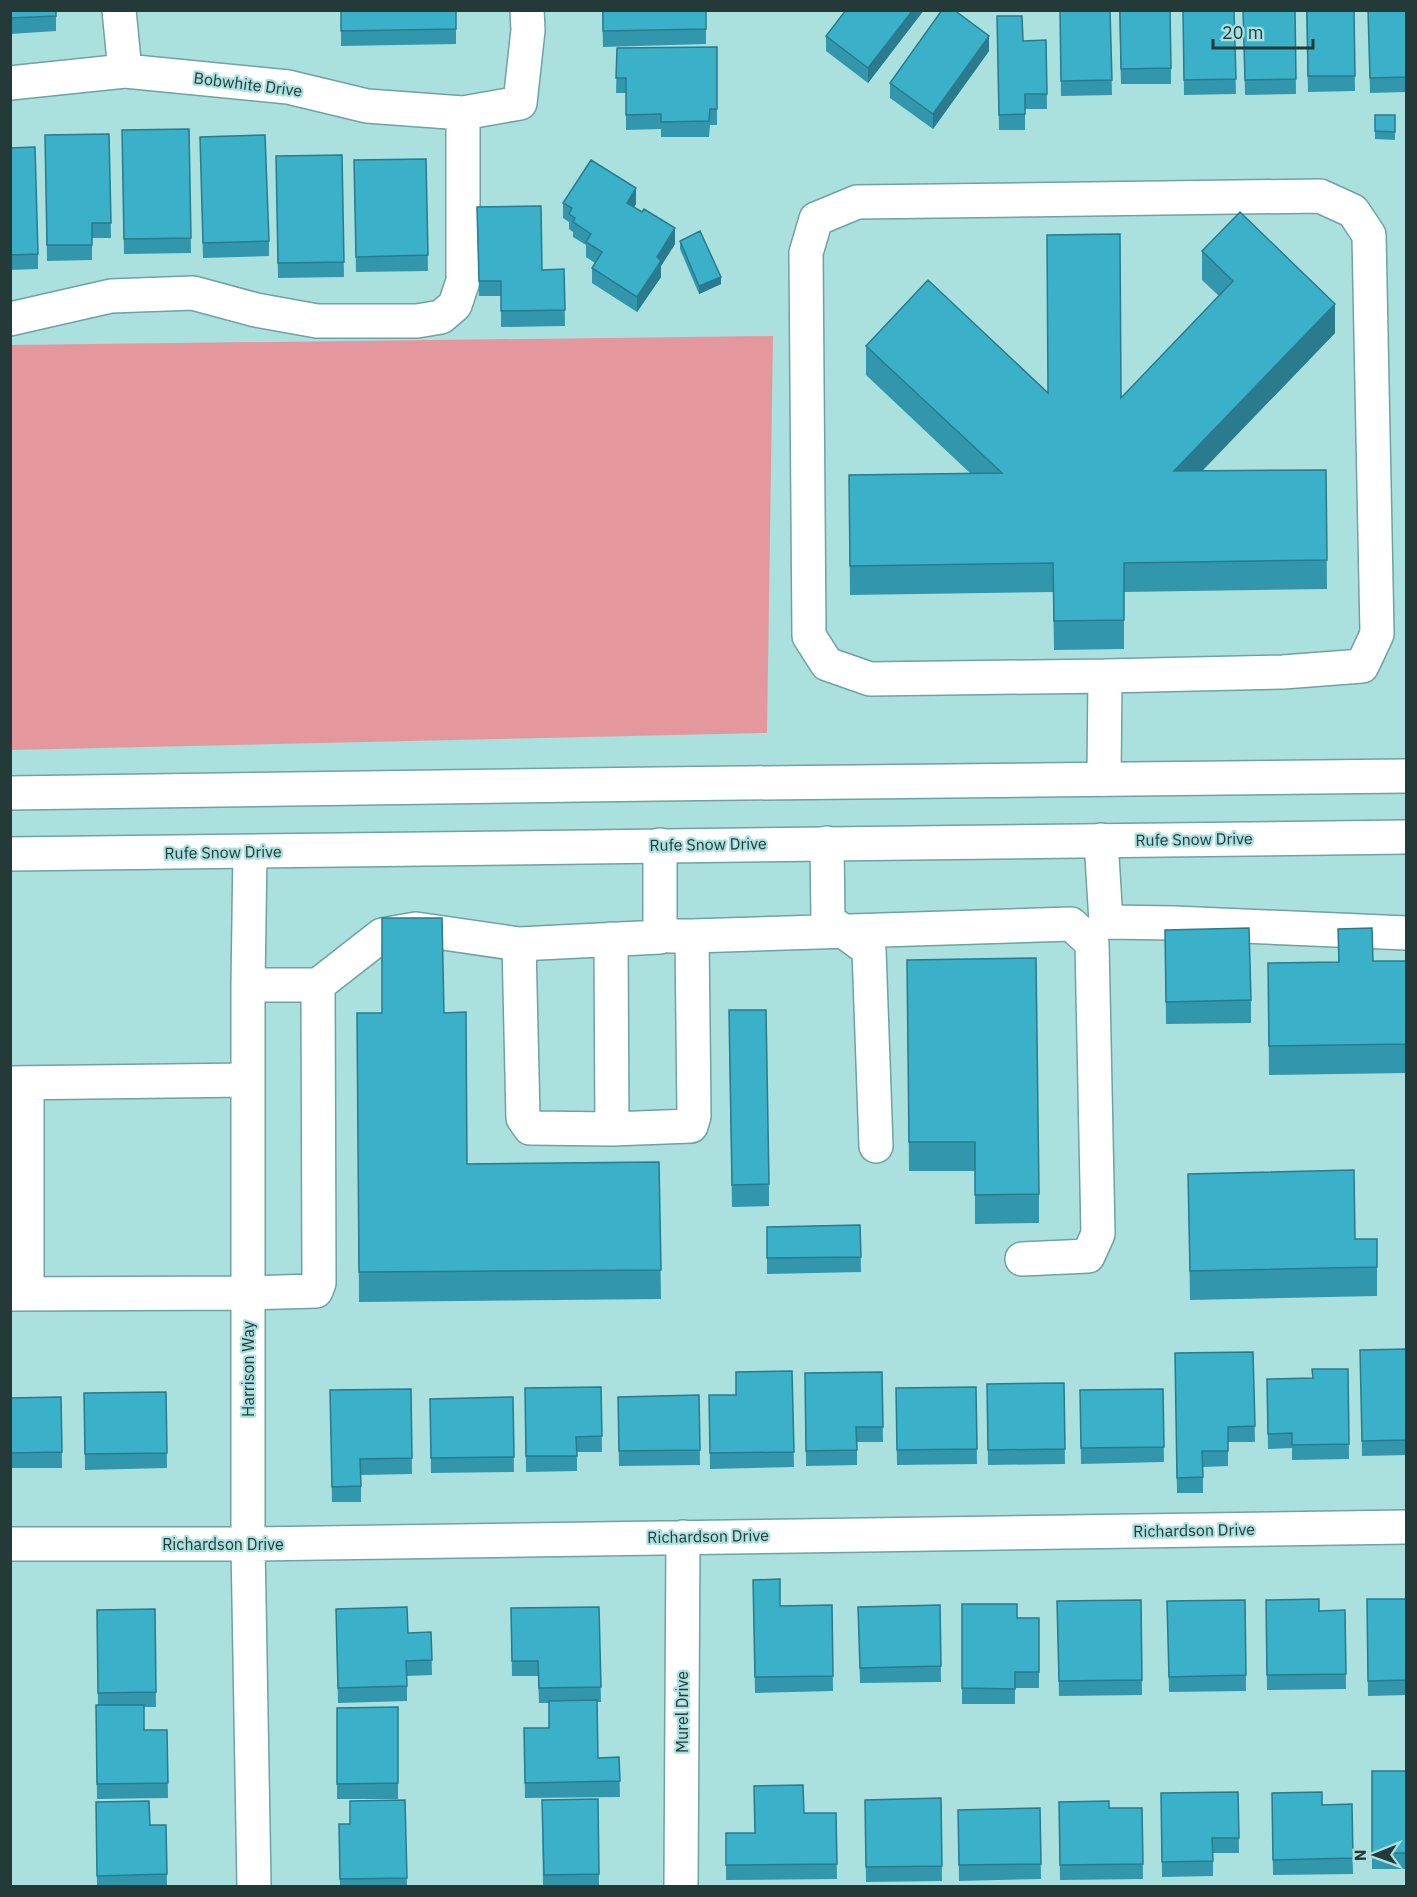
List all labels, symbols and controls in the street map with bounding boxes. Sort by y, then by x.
scale bar [1213,12,1314,50]
text: 20 m [1222,21,1264,44]
street label: Bobwhite Drive [193,67,304,101]
street label: Rufe Snow Drive [1135,828,1253,850]
street label: Rufe Snow Drive [649,833,767,855]
street label: Rufe Snow Drive [164,841,282,863]
street label: Harrison Way [238,1321,258,1417]
street label: Richardson Drive [1133,1519,1255,1541]
street label: Richardson Drive [647,1525,769,1547]
street label: Richardson Drive [162,1534,284,1554]
street label: Murel Drive [672,1671,692,1753]
north arrow [1345,1825,1405,1885]
text: N [1350,1849,1370,1861]

